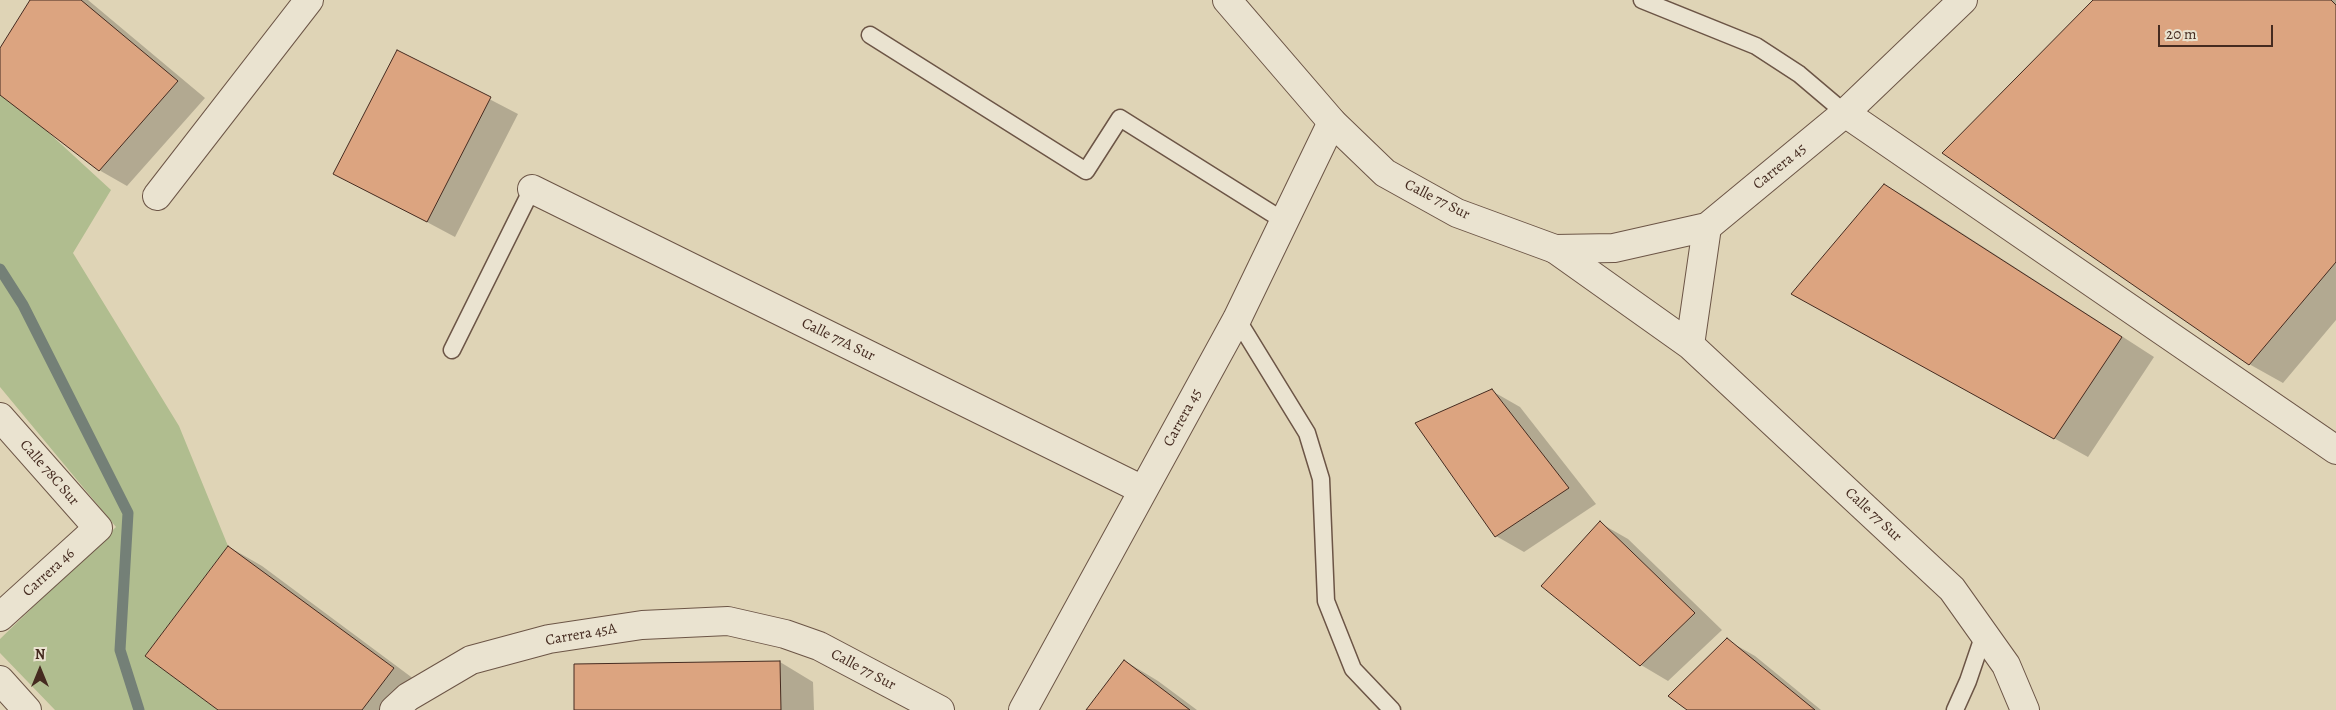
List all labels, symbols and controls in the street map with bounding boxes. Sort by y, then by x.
scale bar [2161,15,2276,47]
text: 20 m [2166,24,2197,44]
street label: Carrera 45 [1750,140,1810,194]
street label: Calle 77 Sur [1401,176,1473,224]
street label: Calle 77A Sur [798,314,878,366]
street label: Carrera 45 [1160,386,1206,450]
street label: Calle 78C Sur [16,436,82,510]
street label: Calle 77 Sur [1841,484,1905,546]
street label: Carrera 46 [19,545,79,601]
street label: Carrera 45A [544,620,618,650]
north arrow [15,645,65,695]
text: N [35,645,45,664]
street label: Calle 77 Sur [828,645,898,695]

